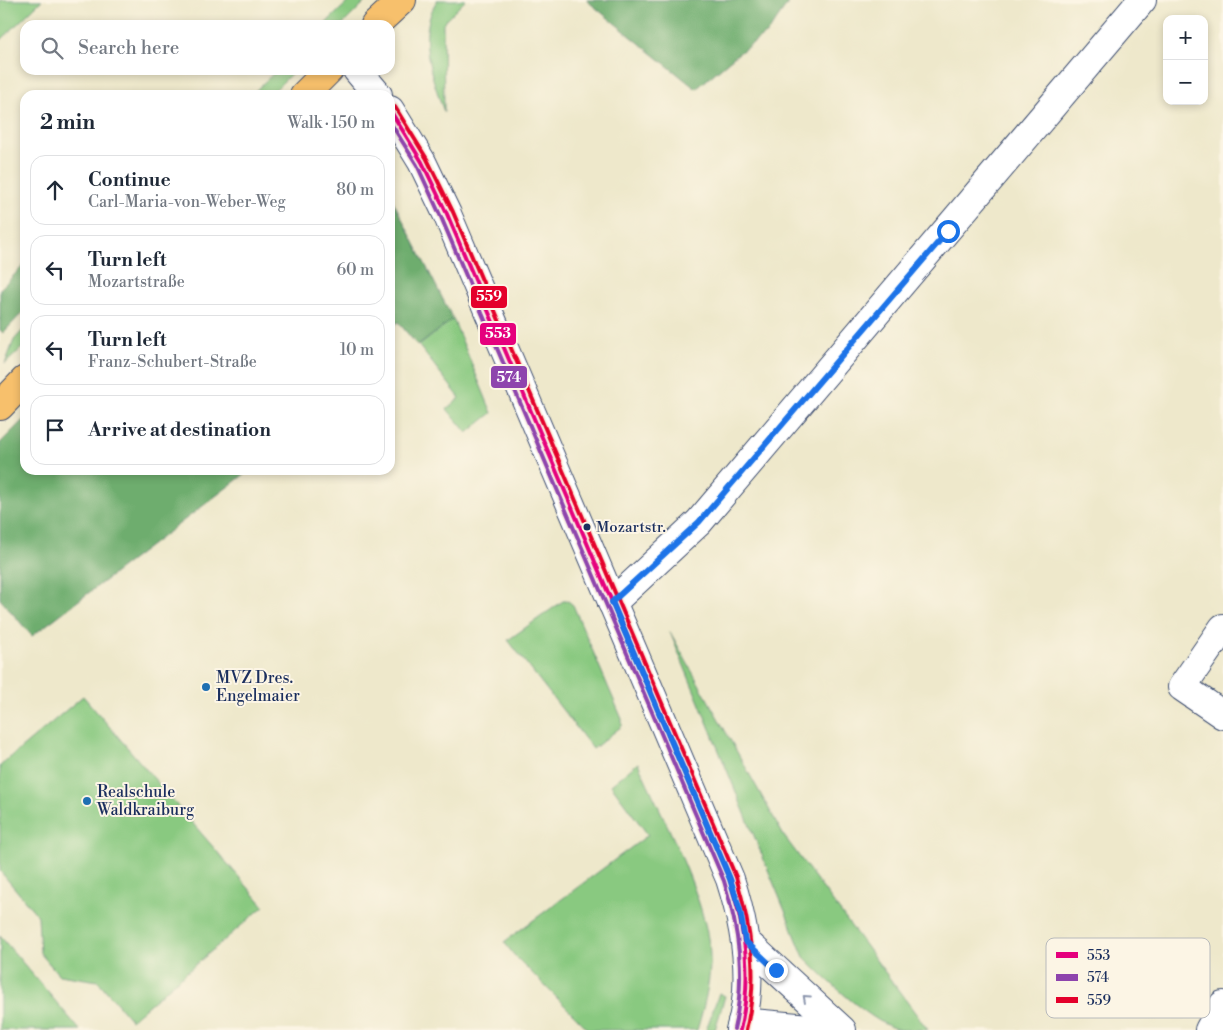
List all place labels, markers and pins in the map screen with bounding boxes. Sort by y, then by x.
place label: Mozartstr. [596,518,666,537]
marker: Mozartstr. [582,522,592,532]
place label: MVZ Dres. Engelmaier [216,668,300,706]
marker: MVZ Dres. Engelmaier [200,681,212,693]
place label: Realschule Waldkraiburg [96,782,195,820]
marker: Realschule Waldkraiburg [81,795,93,807]

